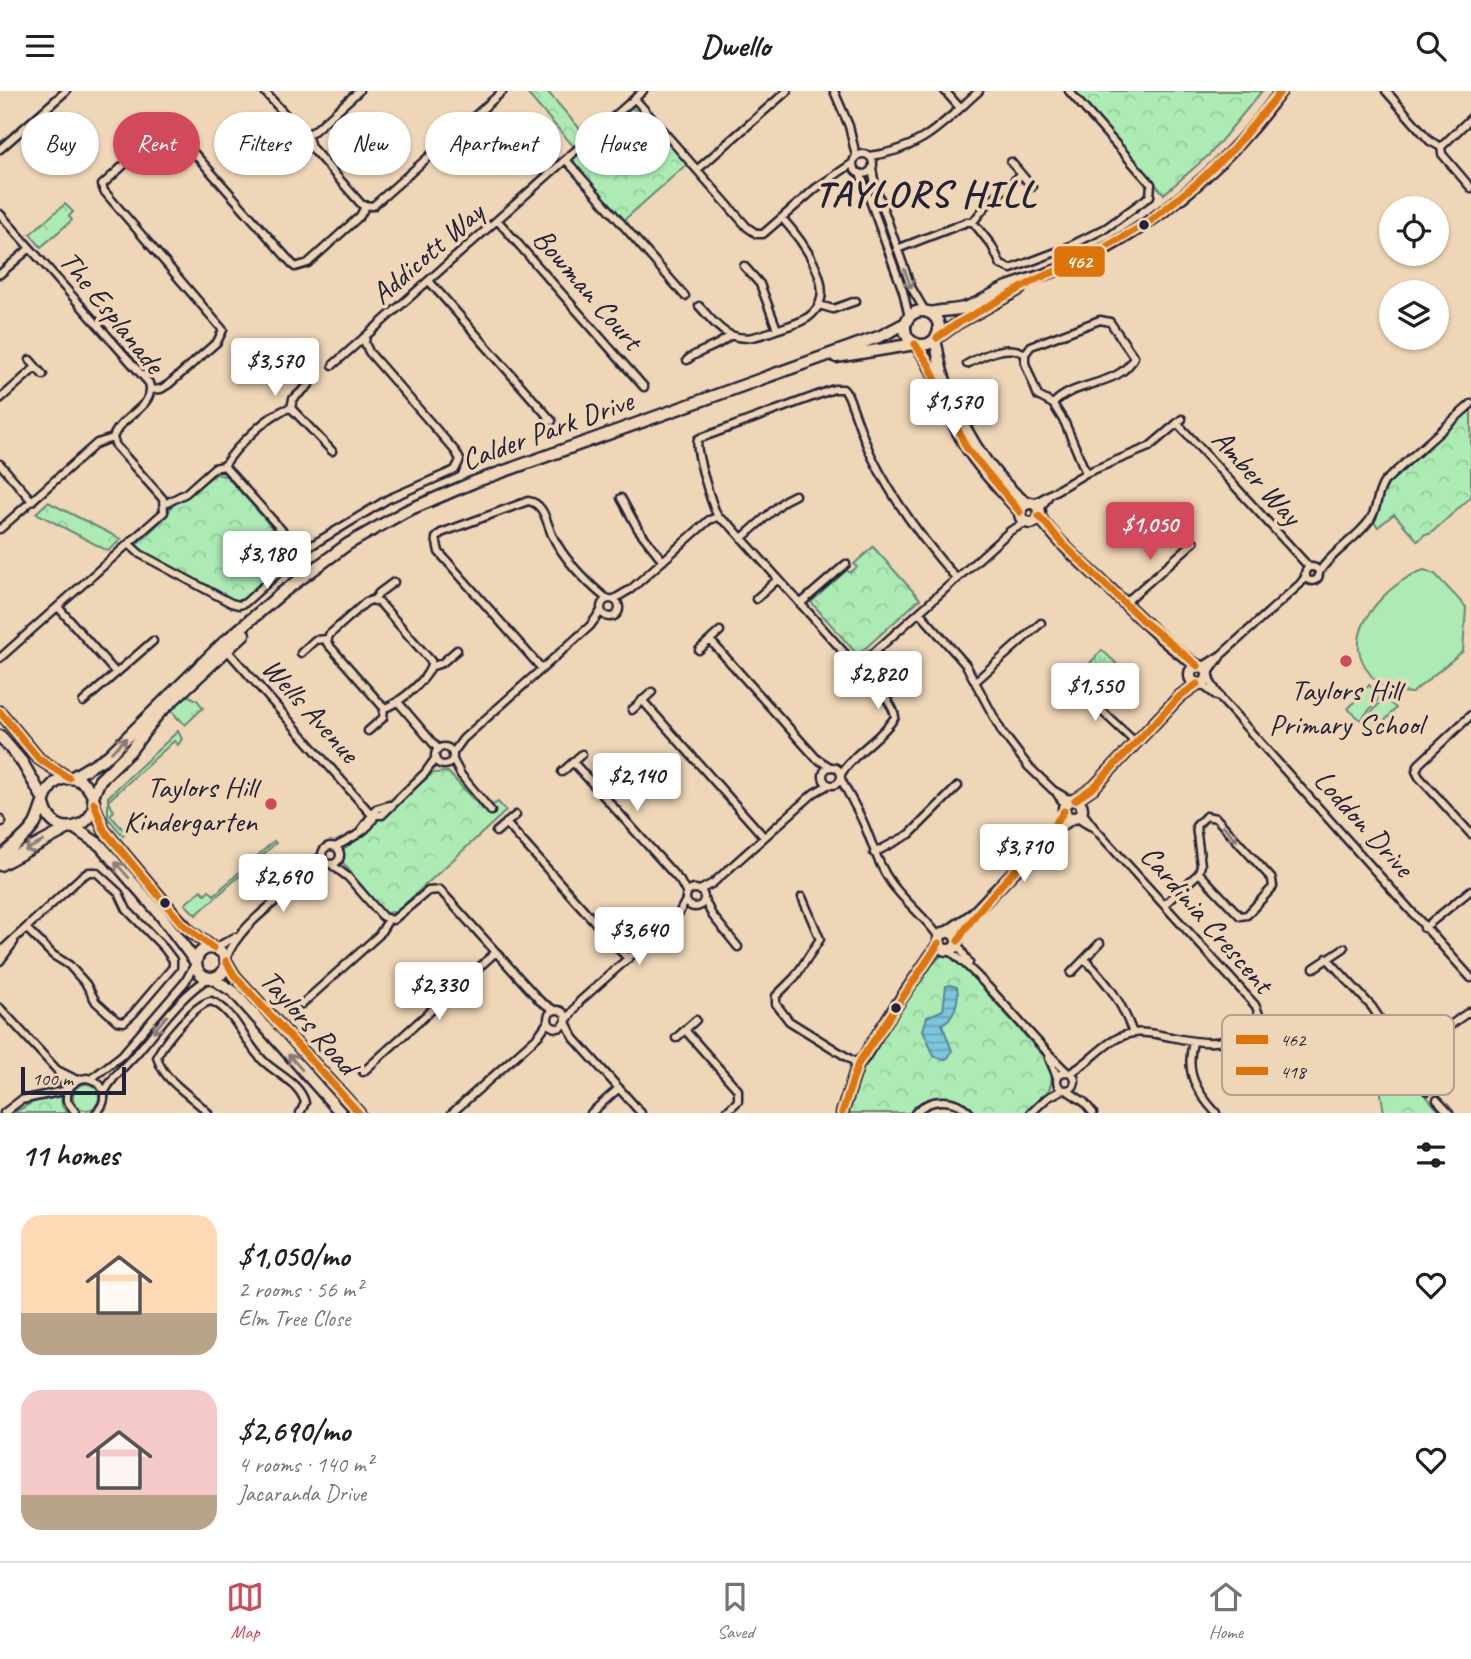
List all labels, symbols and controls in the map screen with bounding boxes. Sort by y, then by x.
text: Dwello [701,25,770,66]
icon: menu [21,27,59,65]
icon: search [1412,27,1450,65]
chip: Buy [21,112,99,175]
chip: Rent [113,112,200,175]
chip: Filters [214,112,314,175]
chip: New [328,112,411,175]
chip: Apartment [425,112,561,175]
chip: House [575,112,670,175]
district label: TAYLORS HILL [815,170,1038,217]
street label: Addicott Way [363,192,493,312]
map controls [1379,196,1449,350]
button: locate [1379,196,1449,266]
unlabelled marker [1137,218,1151,232]
street label: Bowman Court [525,220,653,360]
street label: The Esplanade [51,243,174,383]
line badge: 462 [1053,245,1106,278]
text: 462 [1066,250,1094,274]
one-way arrow [903,268,916,289]
button: layers [1379,280,1449,350]
pin: $3,570 [218,338,332,398]
text: $3,570 [247,346,303,375]
pin: $1,570 [897,379,1011,439]
street label: Calder Park Drive [456,381,640,479]
text: $1,570 [926,387,982,416]
street label: Amber Way [1204,421,1312,535]
pin: $1,050 [1093,503,1207,562]
text: $1,050 [1122,510,1178,539]
pin: $3,180 [210,531,324,591]
text: $3,180 [239,539,295,568]
street label: Wells Avenue [254,650,370,772]
pin: $2,820 [821,651,935,711]
marker: Taylors Hill Primary School [1338,653,1354,669]
text: $2,820 [850,659,906,688]
pin: $1,550 [1038,663,1152,723]
text: $1,550 [1067,671,1123,700]
place label: Taylors Hill Primary School [1269,671,1428,743]
one-way arrow [110,737,127,754]
pin: $2,140 [580,753,694,813]
text: $2,140 [609,761,665,790]
street label: Loddon Drive [1306,761,1424,886]
place label: Taylors Hill Kindergarten [123,768,262,840]
marker: Taylors Hill Kindergarten [263,796,279,812]
one-way arrow [1222,824,1238,842]
pin: $3,710 [967,825,1081,884]
text: $3,710 [996,832,1052,861]
street label: Cardinia Crescent [1132,837,1284,1003]
one-way arrow [24,840,45,854]
pin: $2,690 [226,855,340,914]
one-way arrow [114,861,130,879]
text: $2,690 [255,862,311,891]
unlabelled marker [158,896,172,910]
pin: $3,640 [582,907,696,967]
text: $3,640 [611,915,667,944]
street label: Taylors Road [252,961,369,1086]
pin: $2,330 [382,963,496,1022]
text: $2,330 [411,970,467,999]
unlabelled marker [889,1001,903,1015]
one-way arrow [152,1015,168,1033]
legend [1222,1015,1454,1095]
text: 462 [1280,1028,1307,1052]
one-way arrow [287,1053,303,1071]
text: 418 [1280,1060,1308,1084]
scale bar [21,1064,126,1096]
text: 100 m [32,1067,73,1091]
text: 11 homes [21,1136,119,1174]
icon: filters [1412,1136,1450,1174]
text: $1,050/mo [238,1237,349,1275]
icon: home [77,1243,161,1327]
icon: heart [1412,1266,1450,1304]
text: 2 rooms · 56 m² [238,1275,362,1304]
text: Elm Tree Close [238,1304,350,1333]
text: $2,690/mo [238,1412,350,1450]
icon: home [77,1418,161,1502]
icon: heart [1412,1441,1450,1479]
text: 4 rooms · 140 m² [238,1450,373,1479]
text: Jacaranda Drive [238,1479,366,1508]
tab: Map [226,1578,264,1644]
tab: Saved [716,1578,754,1644]
tab: Home [1207,1578,1245,1644]

